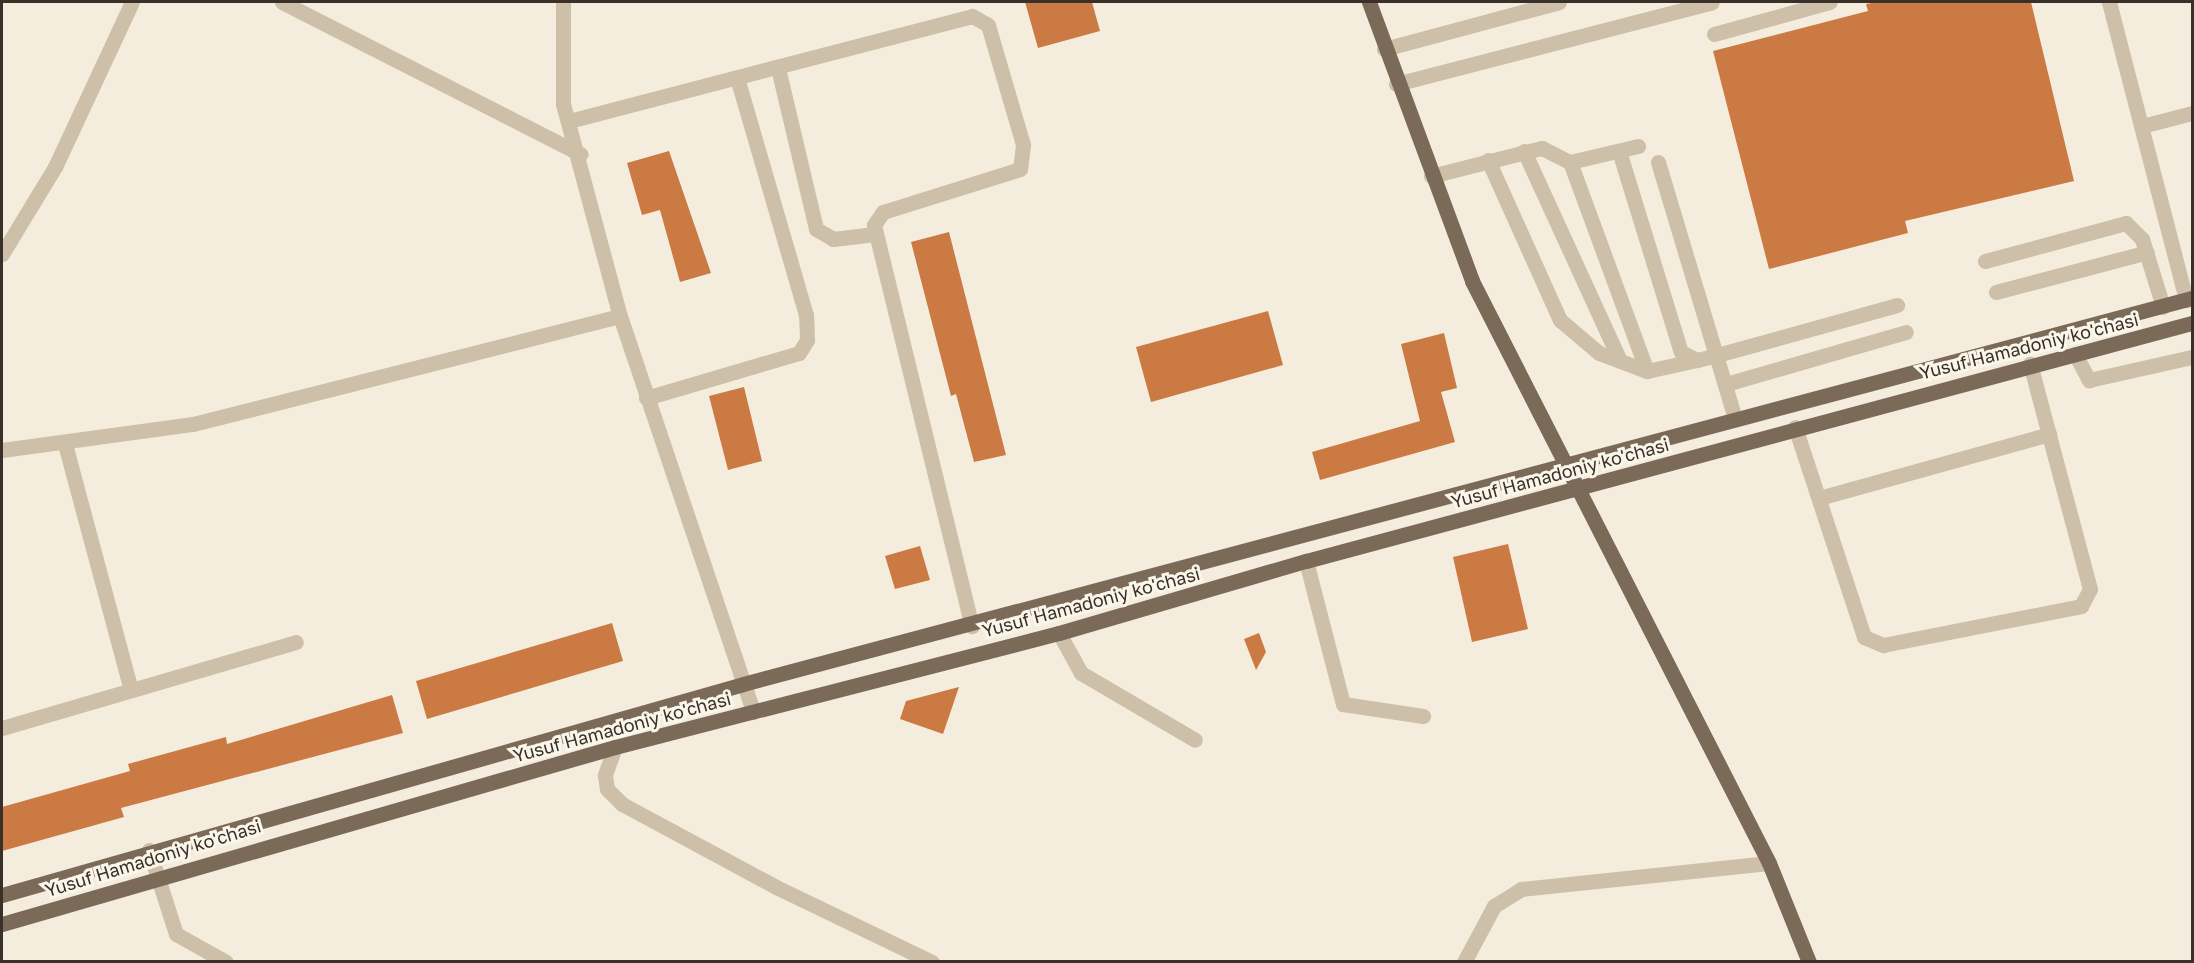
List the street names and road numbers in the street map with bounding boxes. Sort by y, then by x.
street label: Yusuf Hamadoniy ko'chasi [1917,308,2141,384]
street label: Yusuf Hamadoniy ko'chasi [1449,433,1671,513]
street label: Yusuf Hamadoniy ko'chasi [980,562,1202,642]
street label: Yusuf Hamadoniy ko'chasi [511,687,733,767]
street label: Yusuf Hamadoniy ko'chasi [42,815,264,901]

